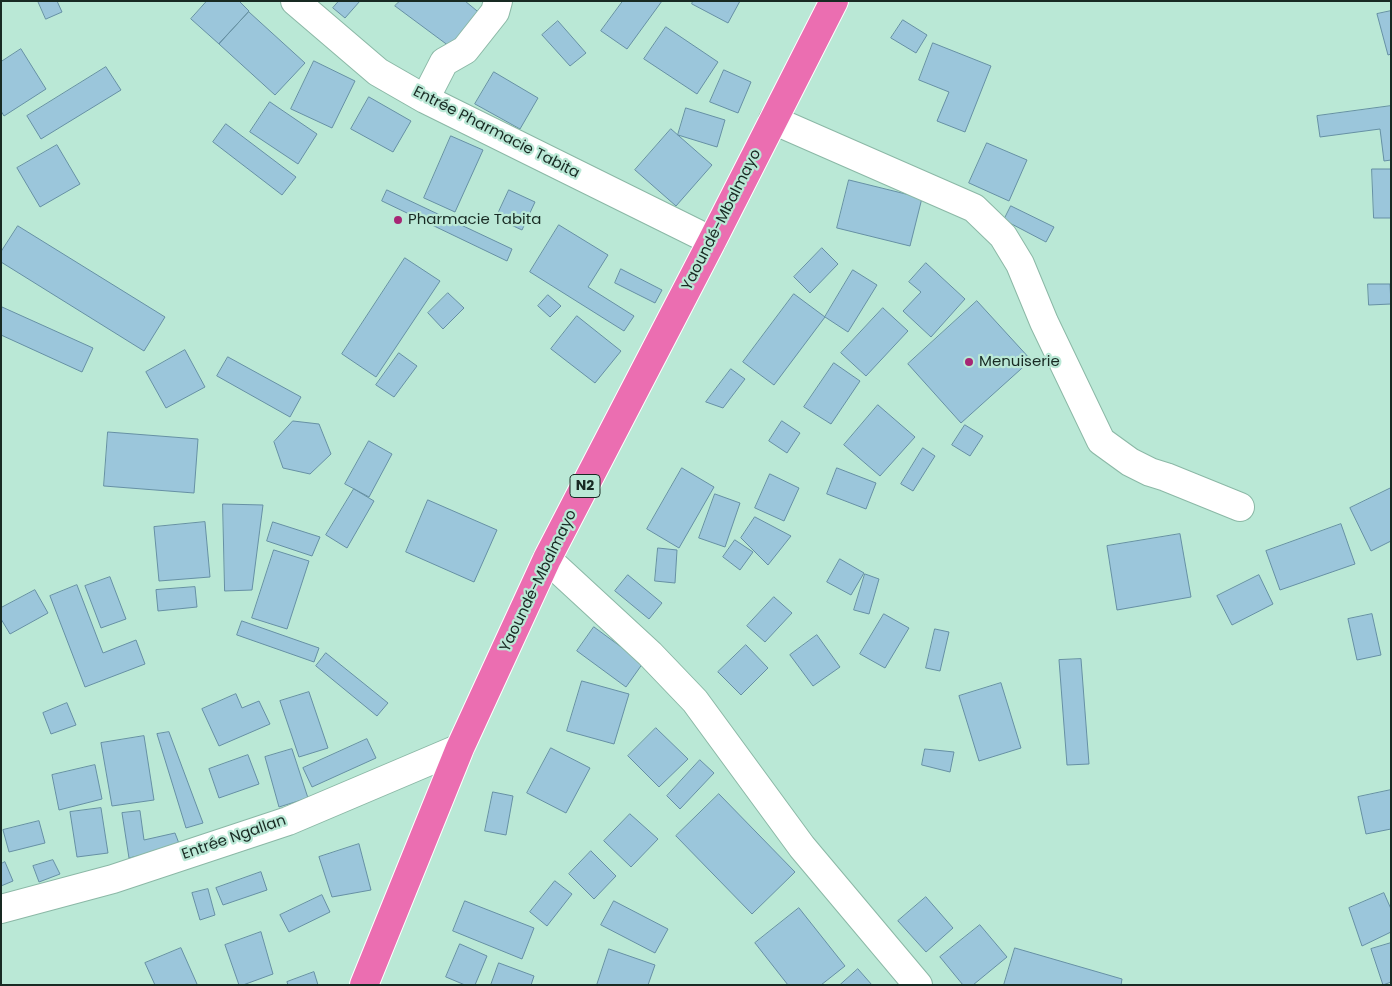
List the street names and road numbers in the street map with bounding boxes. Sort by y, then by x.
street label: Entrée Pharmacie Tabita [410,83,582,183]
street label: Yaoundé-Mbalmayo [679,146,765,294]
road number: N2 [570,474,600,498]
street label: Yaoundé-Mbalmayo [497,507,581,655]
street label: Entrée Ngallan [180,812,288,864]

